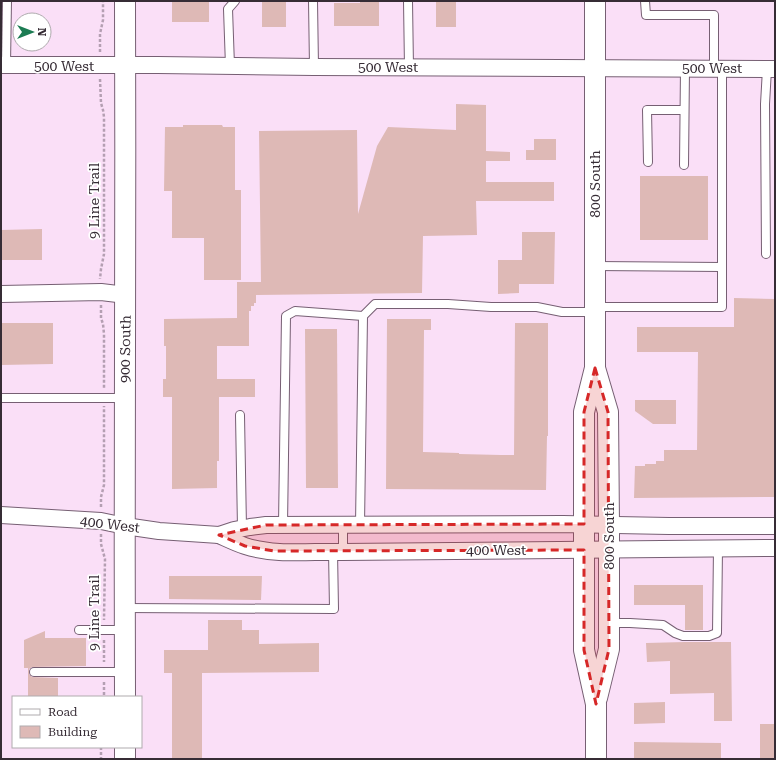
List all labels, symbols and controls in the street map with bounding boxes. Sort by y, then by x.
north arrow [12,12,52,52]
text: N [35,28,48,37]
street label: 500 West [34,58,94,74]
street label: 500 West [358,59,418,75]
street label: 500 West [682,60,742,76]
street label: 800 South [587,150,603,218]
street label: 9 Line Trail [86,162,102,239]
street label: 900 South [116,315,134,383]
street label: 800 South [601,502,617,570]
street label: 400 West [79,512,141,536]
street label: 400 West [466,542,526,558]
street label: 9 Line Trail [86,574,102,651]
legend [12,696,142,748]
text: Road [48,705,78,719]
text: Building [48,725,97,739]

